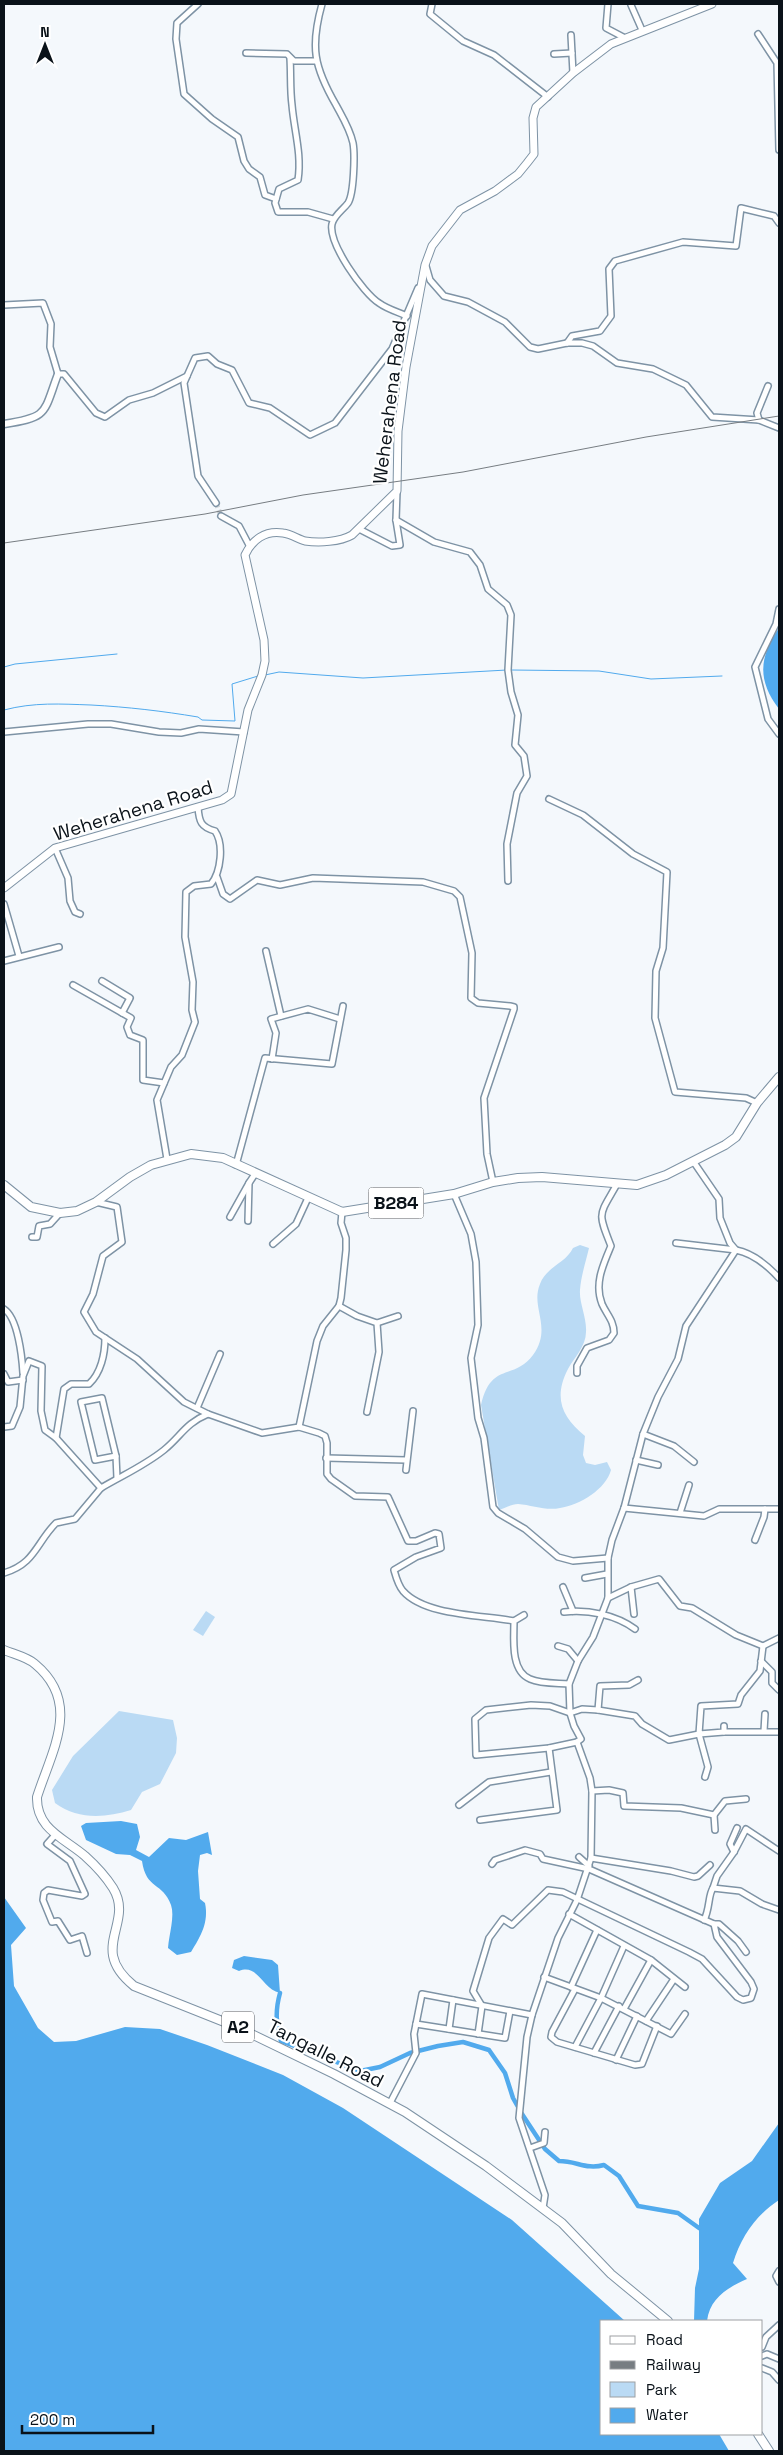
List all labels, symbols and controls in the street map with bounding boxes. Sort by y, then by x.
north arrow [20,20,70,70]
text: N [40,23,50,41]
street label: Weherahena Road [367,319,412,486]
street label: Weherahena Road [50,774,216,847]
road number: B284 [368,1188,424,1218]
road number: A2 [222,2011,254,2042]
street label: Tangalle Road [263,2013,388,2093]
legend [600,2320,763,2435]
text: Road [646,2330,683,2349]
text: Railway [646,2355,701,2374]
text: Park [646,2380,677,2399]
scale bar [22,2402,154,2434]
text: Water [646,2405,689,2424]
text: 200 m [30,2410,75,2429]

